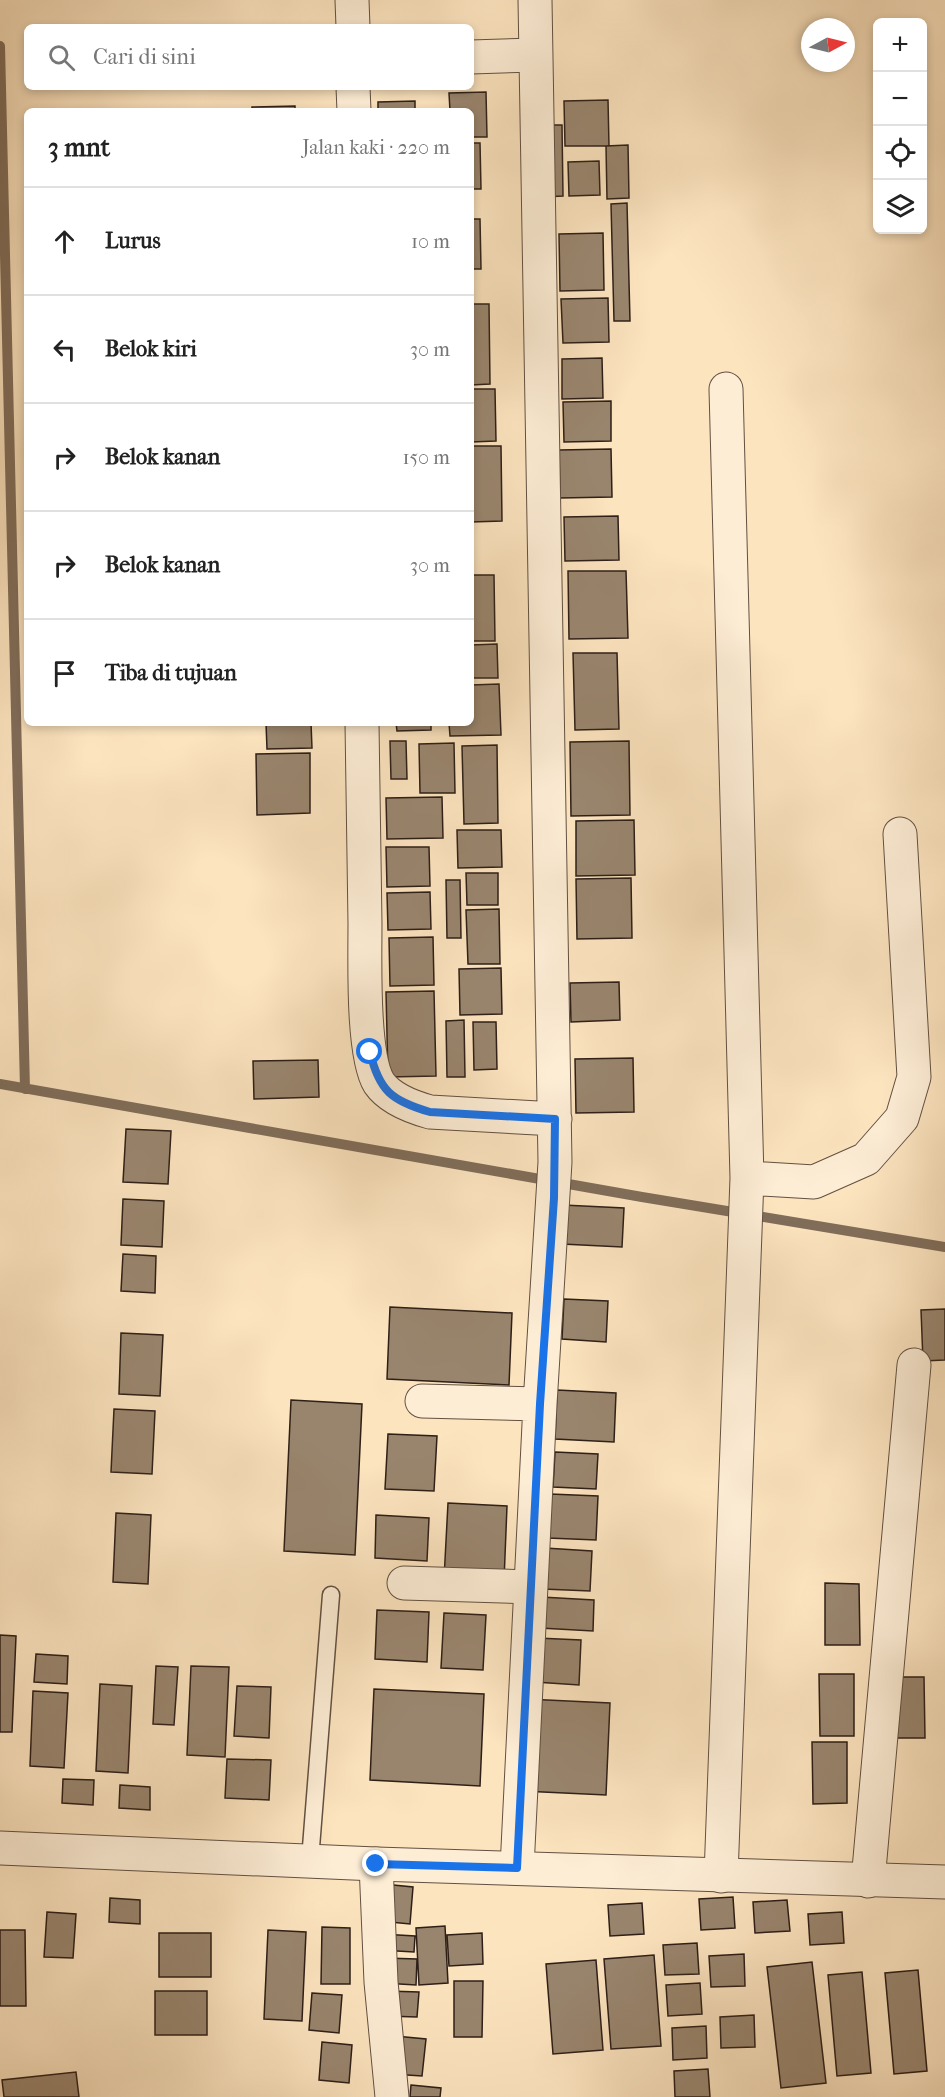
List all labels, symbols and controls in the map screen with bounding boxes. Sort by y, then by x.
north arrow [801,18,855,72]
map controls [873,18,927,234]
button: + [873,18,927,72]
search box [24,24,474,90]
icon: search [45,41,78,74]
text: Cari di sini [93,44,196,70]
button: − [873,72,927,126]
button: locate [873,126,927,180]
text: 3 mnt [48,132,110,163]
text: Jalan kaki · 220 m [302,136,450,159]
button: layers [873,180,927,234]
icon: ahead [48,225,81,258]
text: Lurus [105,228,161,254]
text: 10 m [411,230,450,253]
icon: left [48,333,81,366]
text: Belok kiri [105,336,197,362]
text: 30 m [410,338,450,361]
icon: right [48,441,81,474]
text: Belok kanan [105,444,220,470]
text: 150 m [402,446,450,469]
icon: right [48,549,81,582]
text: Belok kanan [105,552,220,578]
text: 30 m [410,554,450,577]
icon: arrive [48,657,81,690]
text: Tiba di tujuan [105,660,237,686]
route start [356,1038,382,1064]
route end [362,1850,388,1876]

